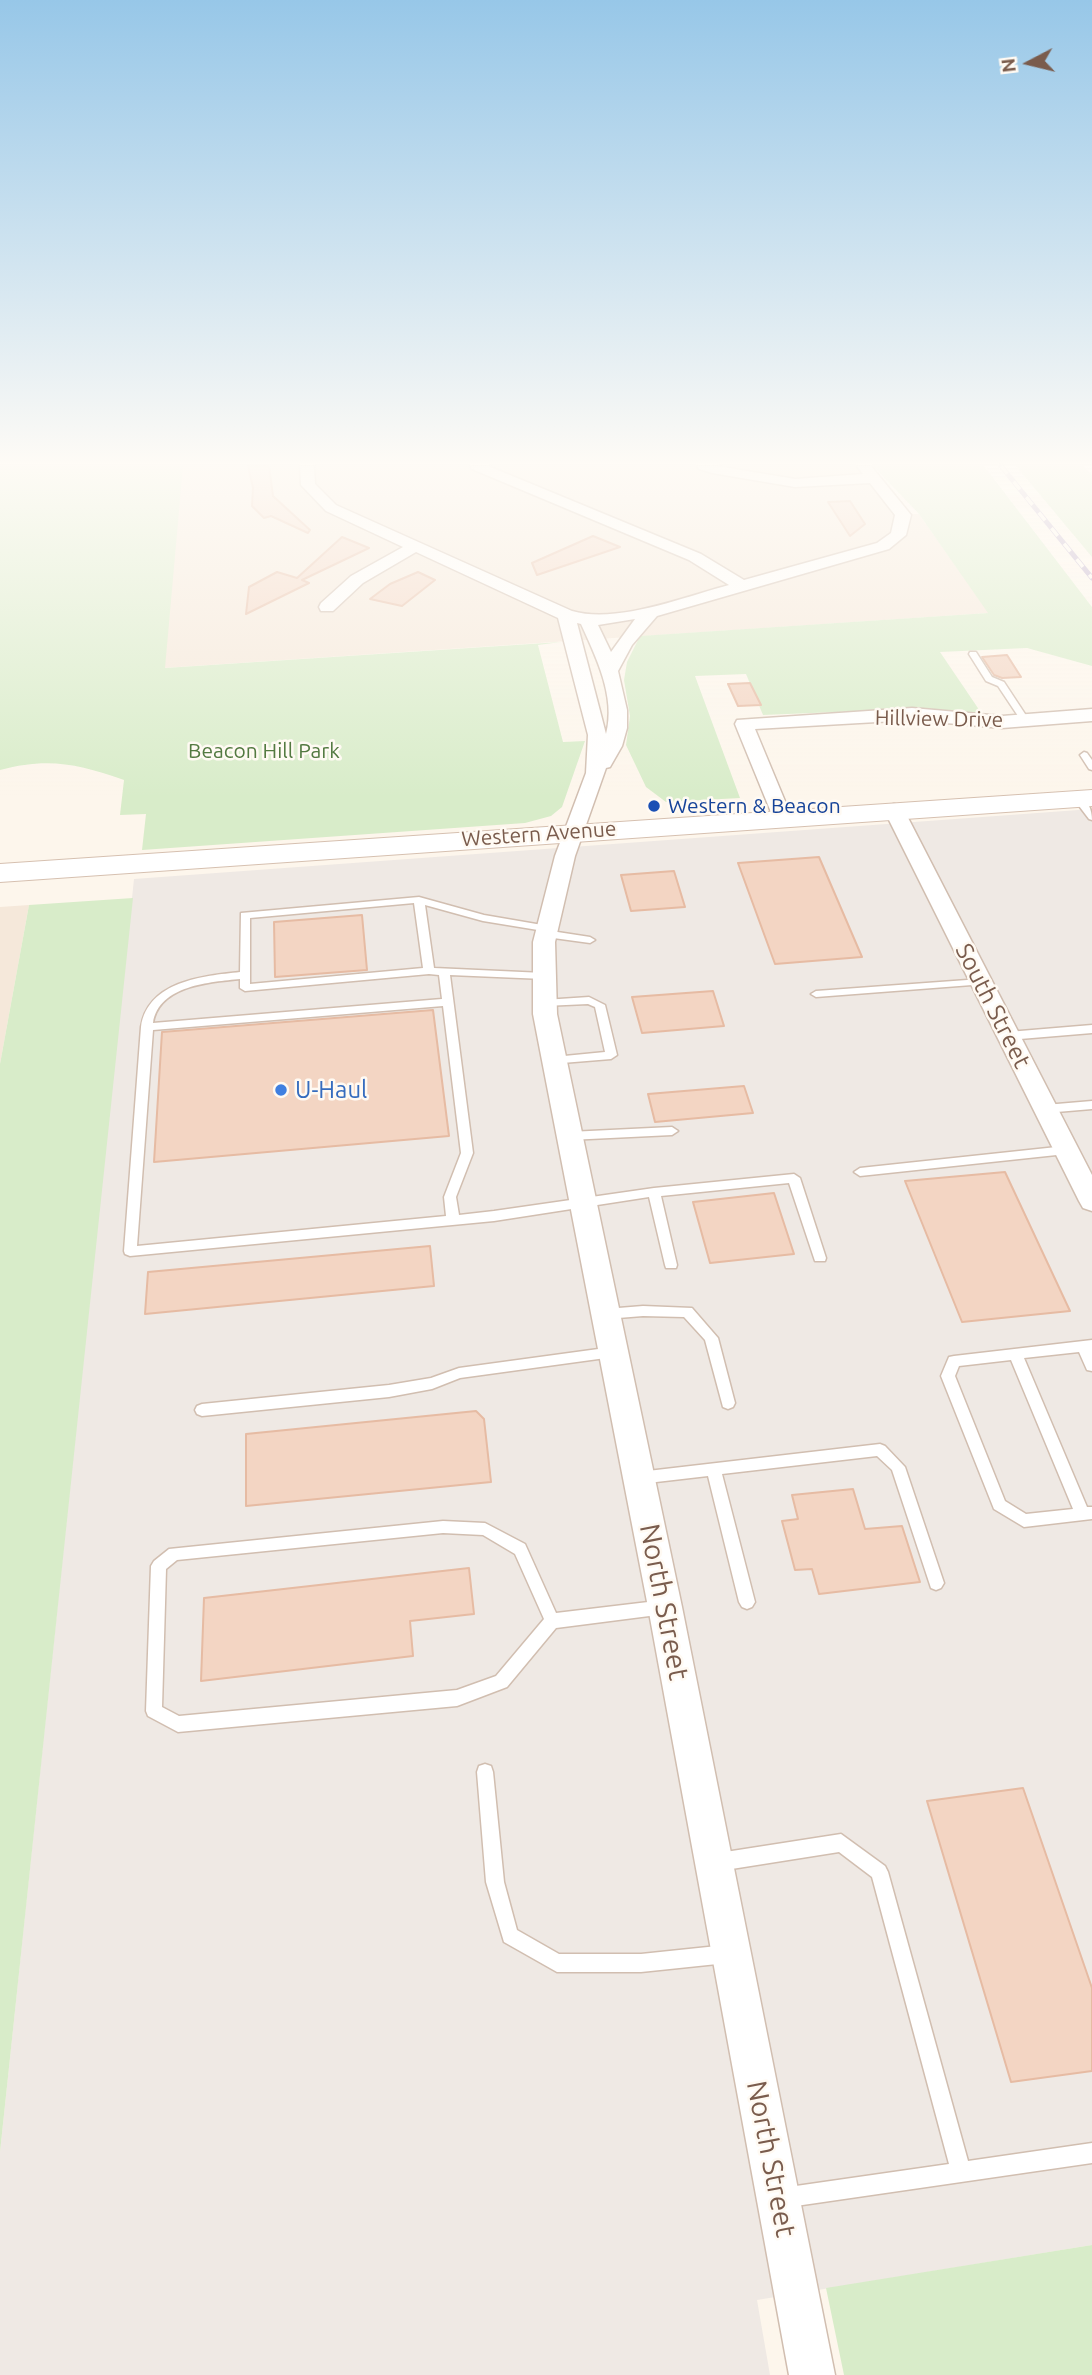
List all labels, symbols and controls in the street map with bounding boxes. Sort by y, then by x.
north arrow [994,28,1064,98]
text: N [996,57,1020,74]
street label: Hillview Drive [875,705,1003,733]
park label: Beacon Hill Park [188,738,340,764]
place label: Western & Beacon [668,793,841,819]
marker: Western & Beacon [646,798,662,814]
street label: Western Avenue [461,816,617,852]
street label: South Street [949,939,1037,1073]
place label: U-Haul [295,1076,367,1104]
marker: U-Haul [273,1082,289,1098]
street label: North Street [632,1521,696,1683]
street label: North Street [739,2078,803,2240]

